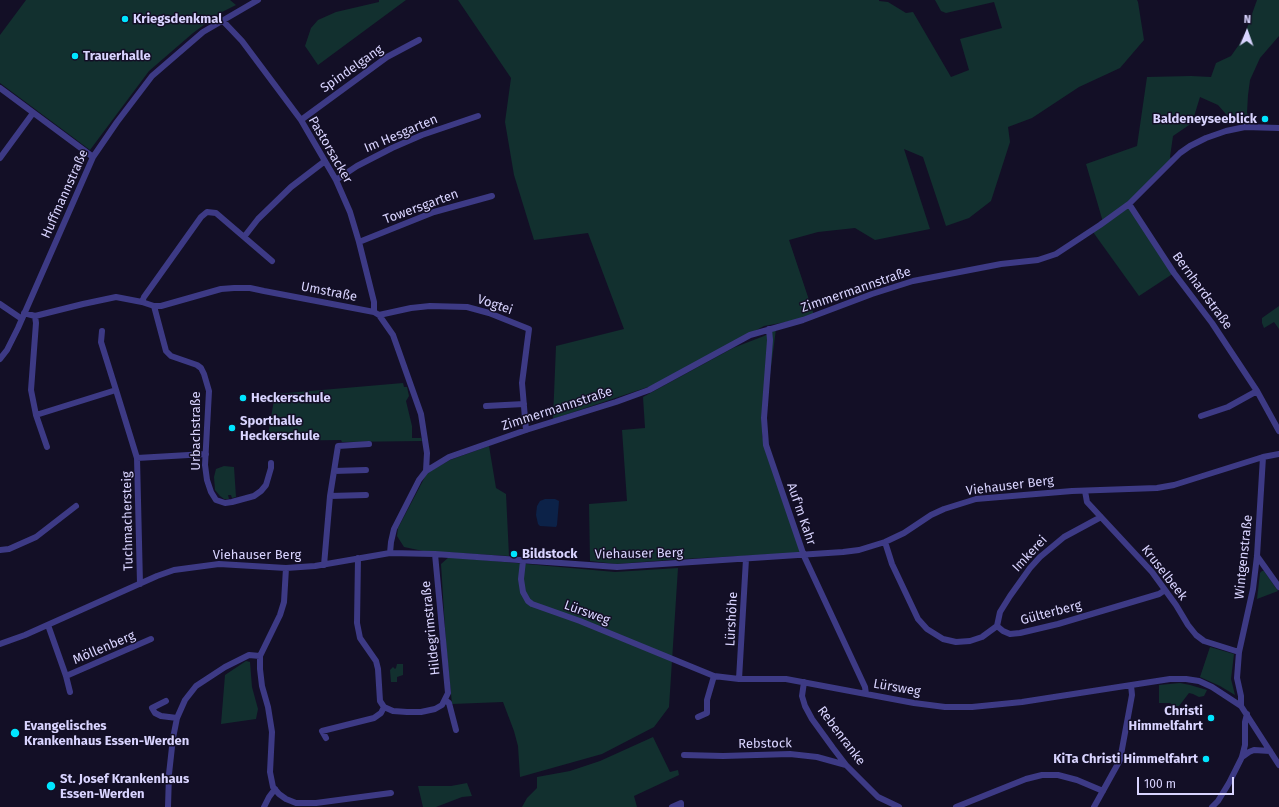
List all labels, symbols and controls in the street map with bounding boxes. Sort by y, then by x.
place label: Kriegsdenkmal [133,11,222,27]
north arrow [1227,12,1267,52]
text: N [1244,13,1251,26]
marker: Kriegsdenkmal [120,14,130,24]
street label: Spindelgang [318,42,386,96]
place label: Trauerhalle [83,48,151,64]
marker: Trauerhalle [70,51,80,61]
place label: Baldeneyseeblick [1153,111,1257,127]
street label: Im Hesgarten [362,112,440,156]
street label: Pastorsacker [305,114,355,186]
marker: Baldeneyseeblick [1260,114,1270,124]
street label: Huffmannstraße [38,147,92,241]
street label: Towersgarten [381,186,461,228]
street label: Bernhardstraße [1169,249,1235,333]
street label: Zimmermannstraße [799,264,913,316]
street label: Umstraße [300,279,358,305]
street label: Vogtei [475,292,515,318]
street label: Zimmermannstraße [500,384,614,434]
place label: Heckerschule [251,390,331,406]
street label: Urbachstraße [188,391,204,471]
marker: Heckerschule [238,393,248,403]
place label: Sporthalle Heckerschule [240,413,320,444]
marker: Sporthalle Heckerschule [227,423,237,433]
street label: Tuchmachersteig [119,471,137,571]
street label: Viehauser Berg [965,473,1055,499]
street label: Auf'm Kahr [783,481,819,547]
street label: Wintgenstraße [1232,514,1256,600]
street label: Imkerei [1009,533,1051,575]
street label: Kruselbeek [1138,542,1190,604]
street label: Viehauser Berg [595,545,683,563]
place label: Bildstock [522,546,577,562]
street label: Viehauser Berg [213,547,301,563]
marker: Bildstock [509,549,519,559]
street label: Hildegrimstraße [418,580,444,676]
street label: Lürshöhe [723,591,741,647]
street label: Lürsweg [562,597,612,629]
street label: Gülterberg [1019,597,1083,629]
street label: Möllenberg [70,628,138,668]
street label: Lürsweg [872,676,922,700]
street label: Rebenranke [814,703,868,769]
place label: Christi Himmelfahrt [1128,703,1203,734]
marker: Christi Himmelfahrt [1206,713,1216,723]
place label: Evangelisches Krankenhaus Essen-Werden [24,718,189,749]
marker: Evangelisches Krankenhaus Essen-Werden [9,727,21,739]
street label: Rebstock [738,736,792,752]
place label: KiTa Christi Himmelfahrt [1053,751,1198,767]
marker: KiTa Christi Himmelfahrt [1201,754,1211,764]
scale bar [1139,769,1236,795]
place label: St. Josef Krankenhaus Essen-Werden [60,771,189,802]
text: 100 m [1144,777,1176,791]
marker: St. Josef Krankenhaus Essen-Werden [45,780,57,792]

